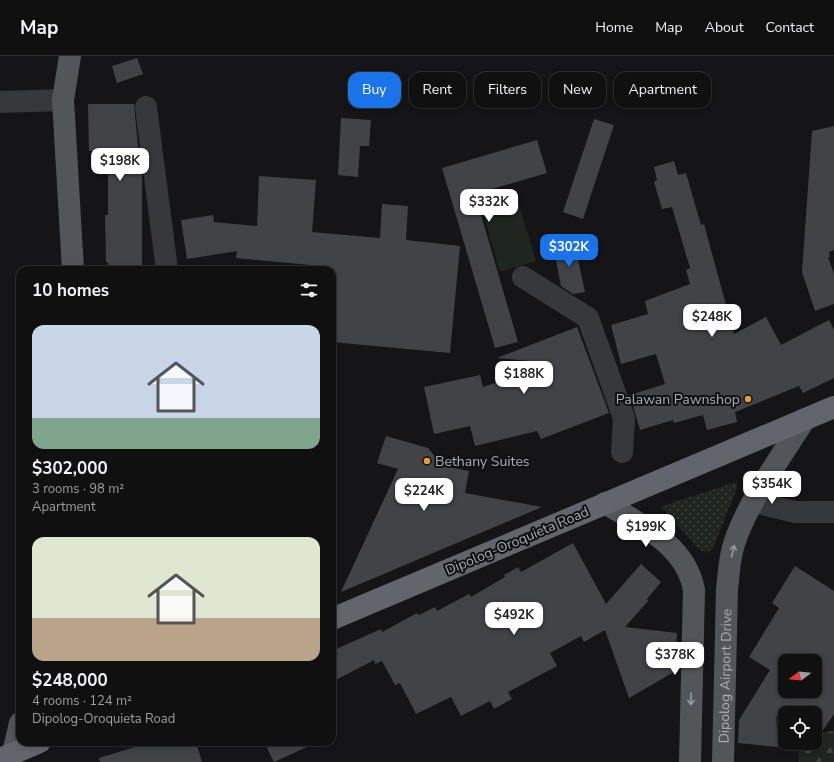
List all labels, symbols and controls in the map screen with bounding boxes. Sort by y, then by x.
text: Map [20,15,58,41]
text: Home [595,18,633,37]
text: Map [655,18,683,37]
text: About [705,18,744,37]
text: Contact [766,18,814,37]
chip: Buy [348,72,401,108]
chip: Rent [409,72,466,108]
chip: Filters [474,72,541,108]
chip: New [549,72,606,108]
chip: Apartment [614,72,711,108]
pin: $198K [92,148,148,182]
text: $198K [100,152,140,170]
pin: $332K [461,189,517,223]
text: $332K [469,193,509,211]
pin: $302K [541,234,597,268]
text: $302K [549,238,589,256]
text: 10 homes [32,279,109,302]
icon: filters [298,279,320,301]
pin: $248K [684,304,740,338]
text: $248K [692,308,732,326]
icon: home [140,351,212,423]
pin: $188K [496,361,552,395]
text: $188K [504,365,544,383]
place label: Palawan Pawnshop [616,390,740,409]
marker: Palawan Pawnshop [743,394,753,404]
place label: Bethany Suites [435,452,530,471]
marker: Bethany Suites [422,456,432,466]
text: $302,000 [32,457,108,480]
pin: $354K [744,471,800,505]
text: $354K [752,475,792,493]
pin: $224K [396,478,452,512]
text: 3 rooms · 98 m² [32,480,124,498]
text: $224K [404,482,444,500]
text: Apartment [32,498,95,516]
street label: Dipolog-Oroquieta Road [442,502,592,580]
pin: $199K [618,514,674,548]
text: $199K [626,518,666,536]
one-way arrow [729,545,737,558]
icon: home [140,563,212,635]
pin: $492K [486,602,542,636]
text: $492K [494,606,534,624]
street label: Dipolog Airport Drive [714,608,736,744]
pin: $378K [647,642,703,676]
text: $378K [655,646,695,664]
north arrow [778,654,822,698]
map controls [778,654,822,750]
text: $248,000 [32,669,108,692]
text: 4 rooms · 124 m² [32,692,132,710]
one-way arrow [687,692,695,705]
button: locate [778,706,822,750]
text: Dipolog-Oroquieta Road [32,710,175,728]

